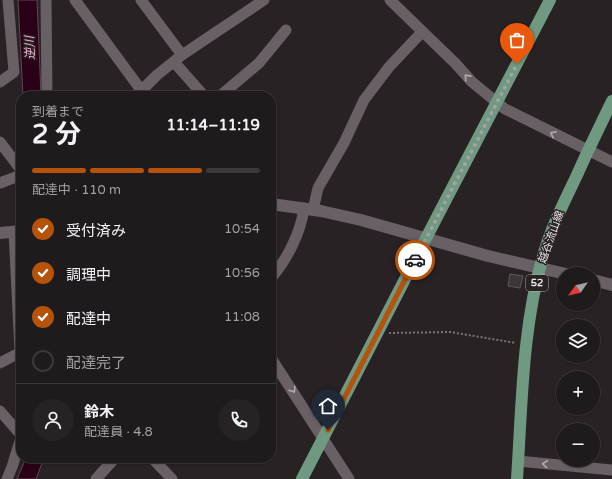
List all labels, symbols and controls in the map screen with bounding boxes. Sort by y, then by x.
pin [500,23,534,64]
icon: bag [506,29,528,51]
water label: 逆川 [22,34,38,60]
one-way arrow [465,74,472,81]
text: 到着まで [32,104,84,120]
text: 11:14–11:19 [166,116,260,134]
text: 2 分 [32,119,81,150]
one-way arrow [549,131,557,139]
text: 配達中 · 110 m [32,182,121,198]
street label: 越谷流山線 [535,209,567,265]
icon: check [32,218,54,240]
text: 10:54 [224,221,260,237]
text: 受付済み [66,222,126,240]
courier [395,240,435,280]
icon: car [404,249,426,271]
icon: check [32,262,54,284]
text: 10:56 [224,265,260,281]
text: 調理中 [66,266,111,284]
north arrow [556,267,600,311]
map controls [556,267,600,467]
road number: 52 [526,275,548,291]
icon: check [32,306,54,328]
text: 11:08 [224,309,260,325]
text: 配達中 [66,310,111,328]
button: layers [556,319,600,363]
text: 配達完了 [66,354,126,372]
button: + [556,371,600,415]
one-way arrow [288,386,296,393]
pin [311,389,345,430]
icon: home [317,395,339,417]
button: person [32,399,74,441]
button: phone [218,399,260,441]
text: 鈴木 [84,403,114,421]
button: − [556,423,600,467]
text: 配達員 · 4.8 [84,424,153,440]
one-way arrow [542,460,548,469]

